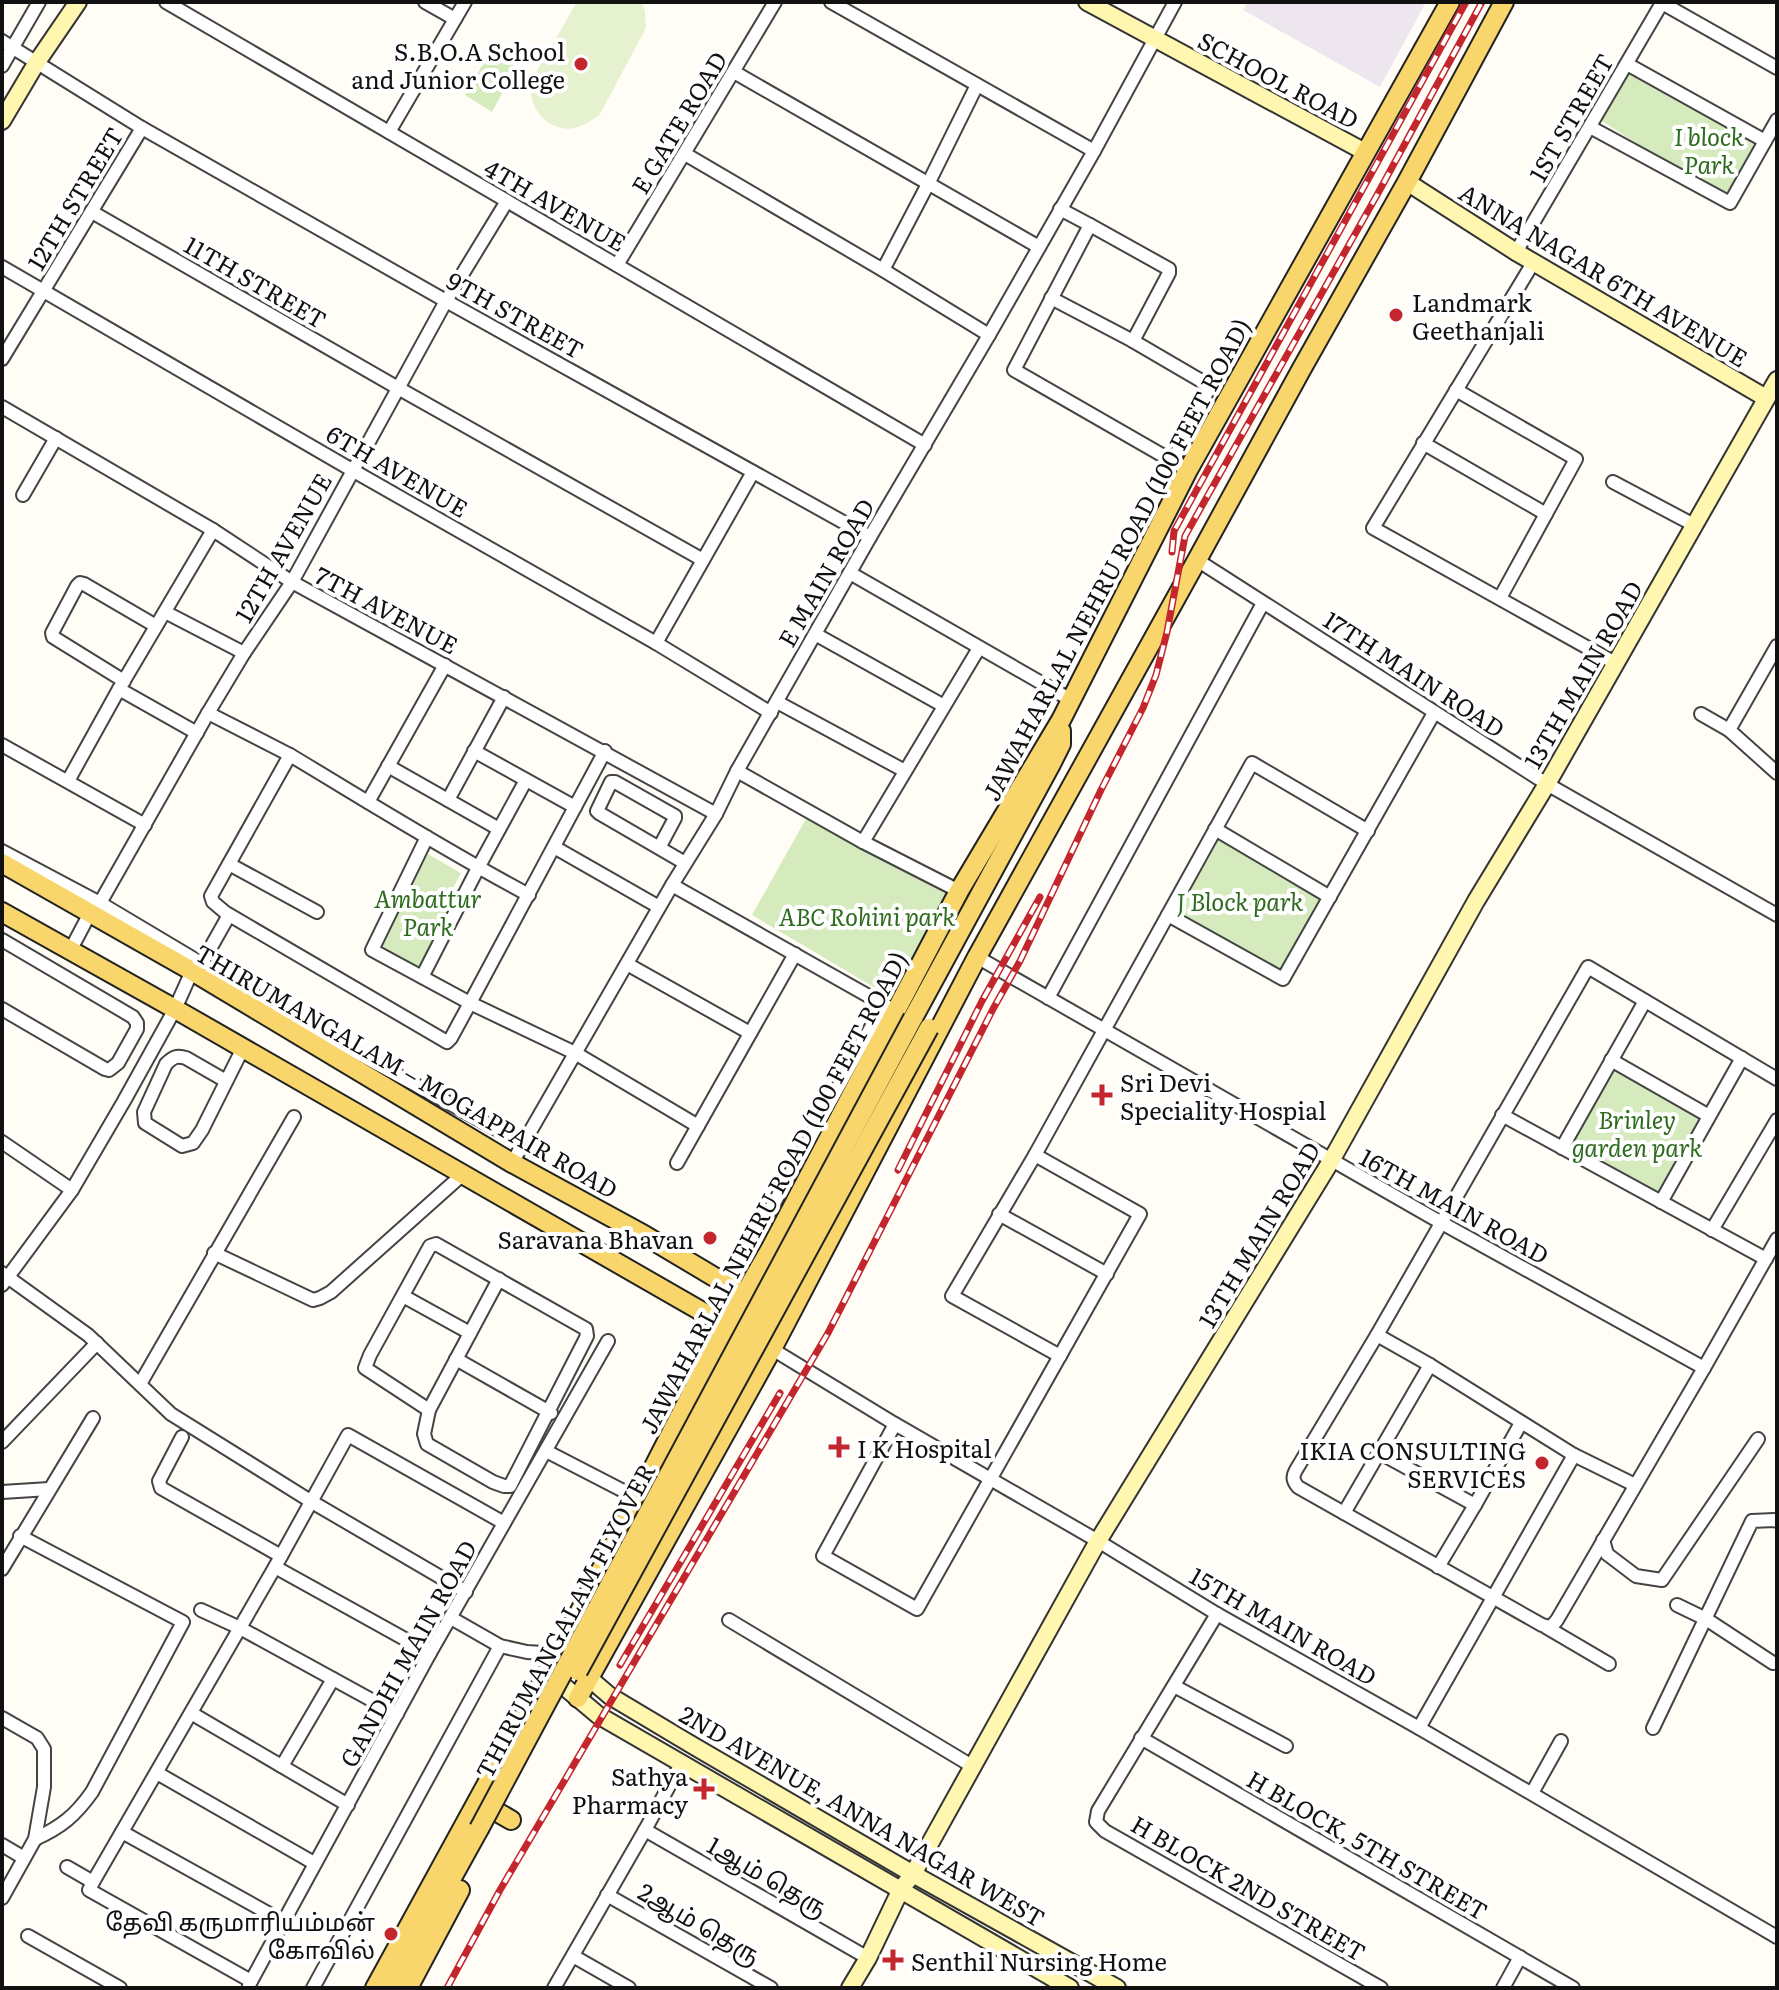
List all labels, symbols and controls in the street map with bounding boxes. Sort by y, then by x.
street label: SCHOOL ROAD [1192,22,1366,136]
place label: S.B.O.A School and Junior College [351,33,565,96]
street label: E GATE ROAD [622,44,734,200]
street label: 1ST STREET [1519,46,1621,188]
marker: S.B.O.A School and Junior College [572,55,590,73]
park label: I block Park [1674,118,1745,181]
street label: 12TH STREET [18,120,130,276]
street label: 4TH AVENUE [479,149,633,259]
street label: ANNA NAGAR 6TH AVENUE [1453,174,1755,374]
street label: 11TH STREET [179,226,333,336]
street label: 9TH STREET [441,262,591,366]
place label: Landmark Geethanjali [1412,284,1544,347]
marker: Landmark Geethanjali [1387,306,1405,324]
street label: JAWAHARLAL NEHRU ROAD (100 FEET ROAD) [972,312,1258,806]
street label: 6TH AVENUE [321,415,475,525]
street label: 12TH AVENUE [225,466,339,628]
street label: E MAIN ROAD [768,491,882,653]
street label: 7TH AVENUE [309,557,465,661]
street label: 13TH MAIN ROAD [1514,574,1650,774]
street label: 17TH MAIN ROAD [1317,601,1513,745]
park label: Ambattur Park [374,880,482,943]
park label: J Block park [1177,883,1304,918]
park label: ABC Rohini park [779,898,956,933]
street label: THIRUMANGALAM – MOGAPPAIR ROAD [189,934,625,1206]
street label: JAWAHARLAL NEHRU ROAD (100 FEET ROAD) [629,945,915,1439]
place label: Sri Devi Speciality Hospial [1120,1064,1326,1127]
marker: Sri Devi Speciality Hospial [1091,1084,1113,1106]
park label: Brinley garden park [1572,1101,1703,1164]
street label: 13TH MAIN ROAD [1189,1134,1327,1334]
street label: 16TH MAIN ROAD [1354,1138,1556,1272]
place label: Saravana Bhavan [498,1221,694,1256]
marker: Saravana Bhavan [701,1229,719,1247]
place label: I K Hospital [857,1430,992,1465]
place label: IKIA CONSULTING SERVICES [1299,1432,1526,1495]
marker: I K Hospital [828,1436,850,1458]
marker: IKIA CONSULTING SERVICES [1533,1454,1551,1472]
street label: THIRUMANGALAM FLYOVER [466,1456,662,1784]
street label: GANDHI MAIN ROAD [330,1533,484,1773]
street label: 15TH MAIN ROAD [1184,1557,1384,1693]
street label: 2ND AVENUE, ANNA NAGAR WEST [674,1696,1052,1934]
place label: Sathya Pharmacy [572,1758,688,1821]
street label: H BLOCK, 5TH STREET [1241,1761,1495,1927]
marker: Sathya Pharmacy [695,1780,713,1798]
street label: H BLOCK 2ND STREET [1125,1805,1373,1969]
street label: 1ஆம் தெரு [701,1827,834,1924]
street label: 2ஆம் தெரு [632,1873,768,1972]
place label: தேவி கருமாரியம்மன் கோவில் [105,1903,375,1966]
marker: தேவி கருமாரியம்மன் கோவில் [382,1925,400,1943]
place label: Senthil Nursing Home [911,1943,1167,1978]
marker: Senthil Nursing Home [882,1949,904,1971]

